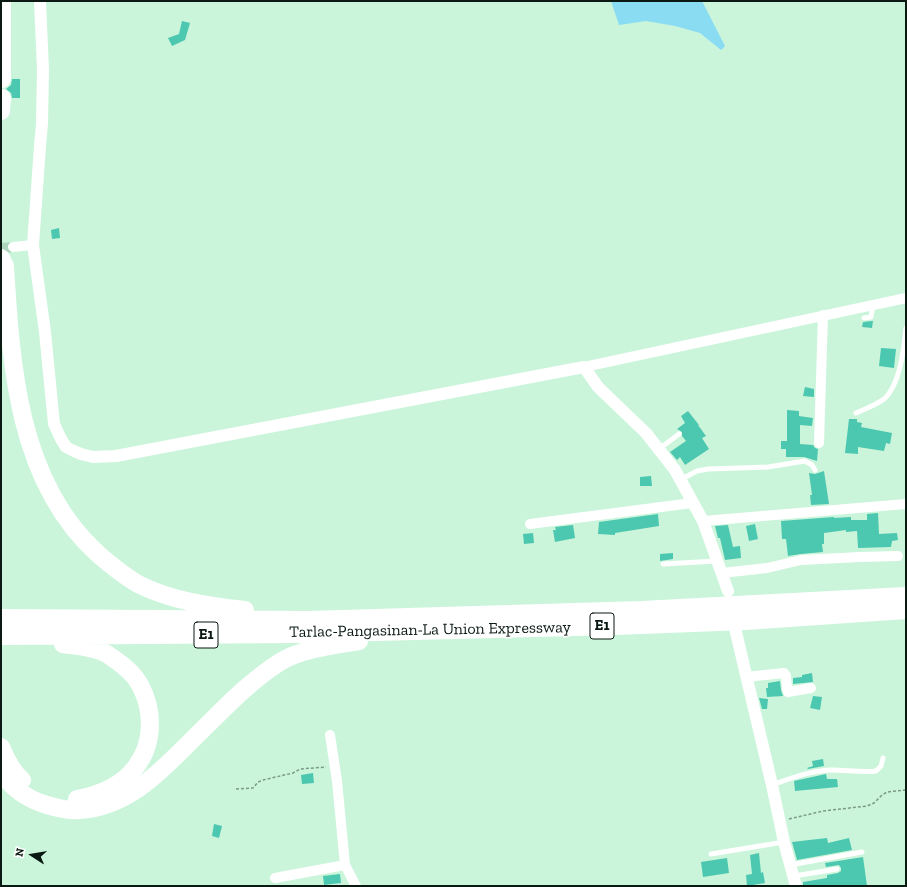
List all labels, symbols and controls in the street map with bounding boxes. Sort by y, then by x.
road number: E1 [590,613,614,639]
street label: Tarlac-Pangasinan-La Union Expressway [289,618,571,642]
road number: E1 [194,622,218,648]
north arrow [12,835,52,875]
text: N [13,847,27,858]

